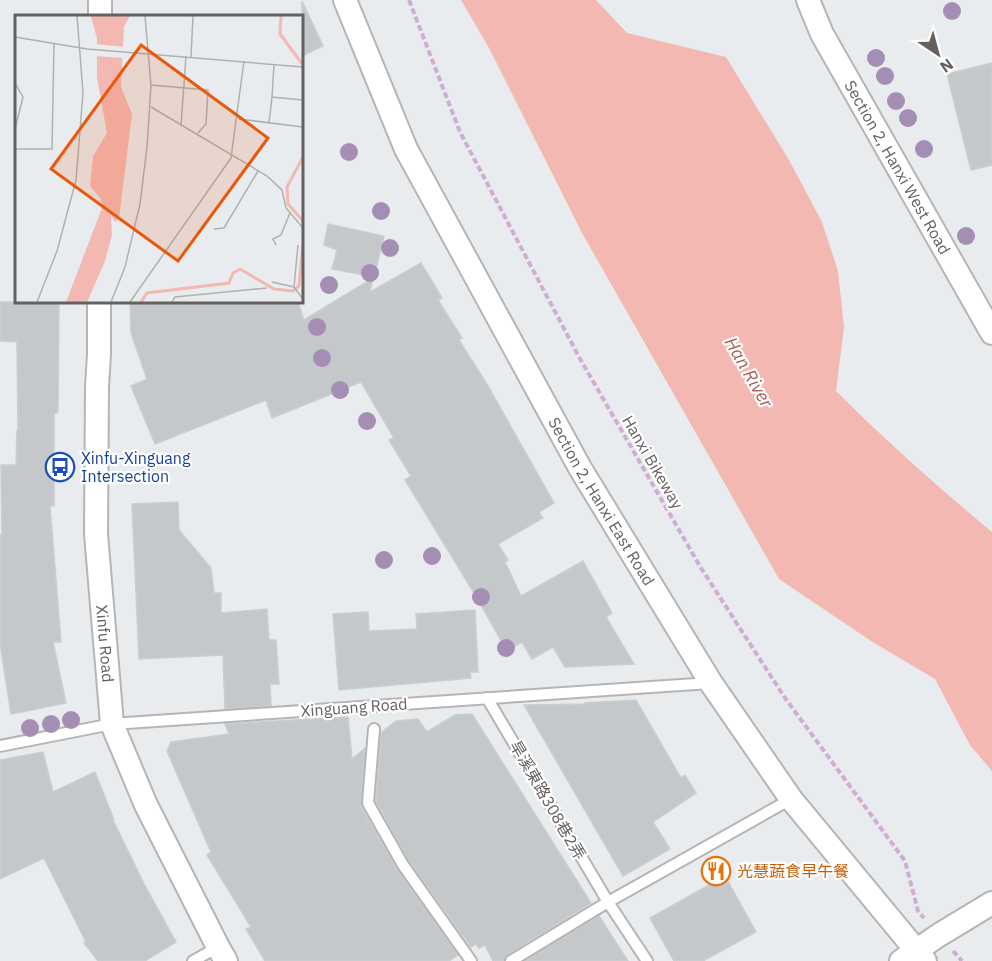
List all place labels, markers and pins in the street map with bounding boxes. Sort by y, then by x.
place label: Xinfu-Xinguang Intersection [81,448,191,486]
bus stop icon: Xinfu-Xinguang Intersection [44,451,76,483]
restaurant icon: 光慧蔬食早午餐 [700,855,732,887]
place label: 光慧蔬食早午餐 [737,861,849,881]

